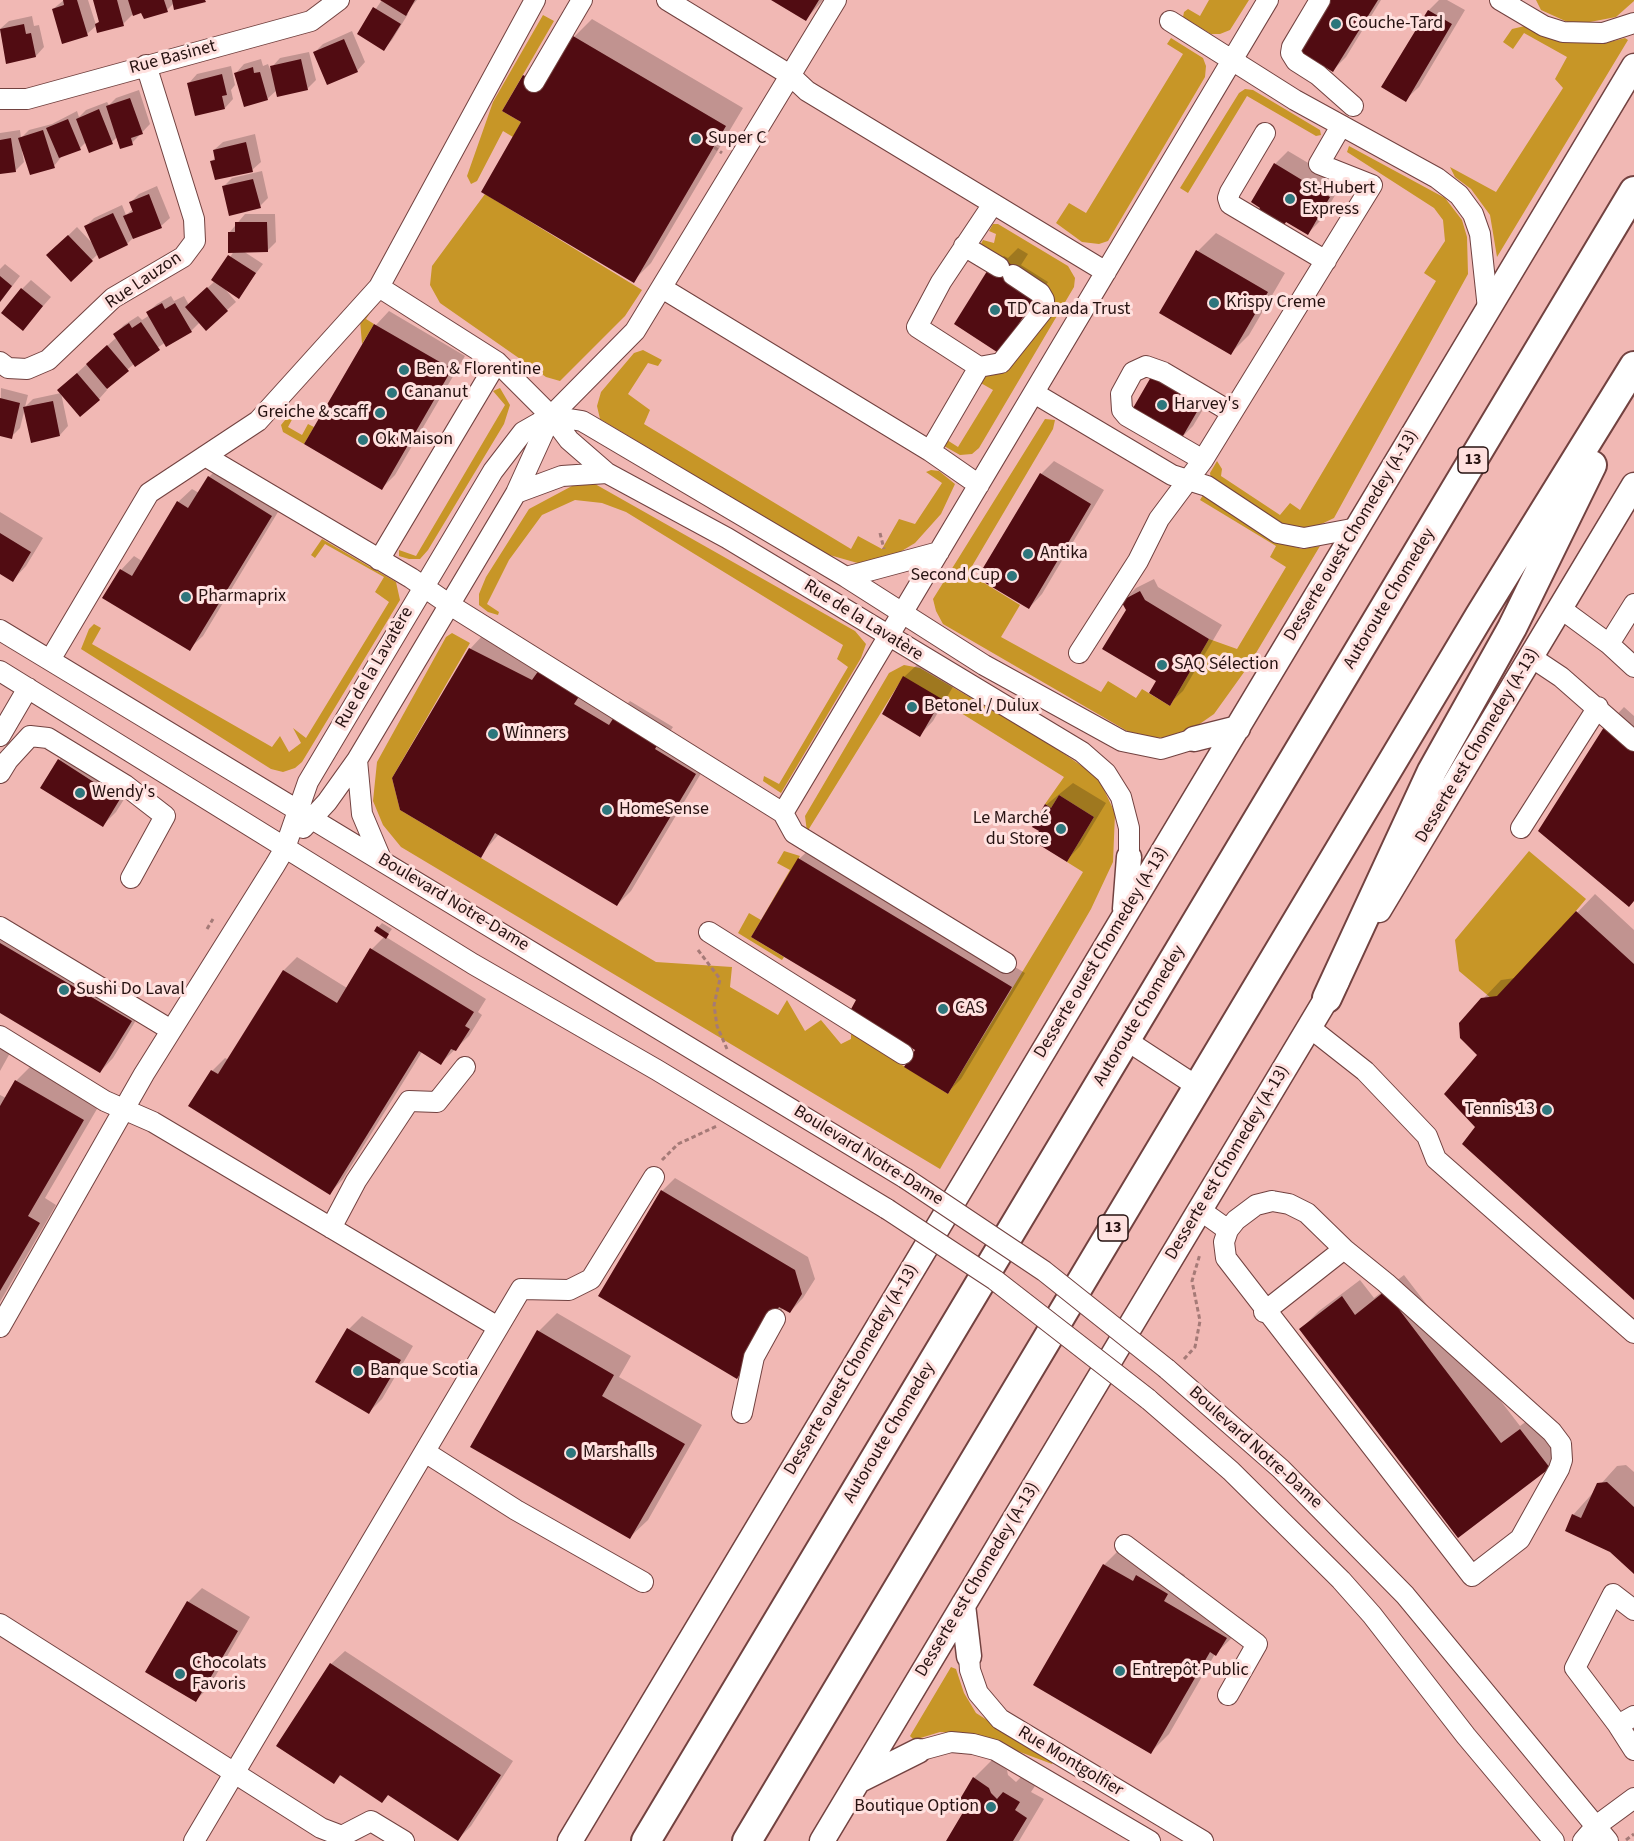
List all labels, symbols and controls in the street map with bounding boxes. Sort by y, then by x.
place label: Couche-Tard [1348,13,1443,35]
marker: Couche-Tard [1329,17,1343,31]
street label: Rue Basinet [127,36,219,80]
place label: Super C [708,128,766,150]
marker: Super C [689,132,703,146]
place label: St-Hubert Express [1302,178,1375,220]
marker: St-Hubert Express [1283,192,1297,206]
street label: Rue Lauzon [102,248,186,314]
place label: Krispy Creme [1226,292,1326,314]
marker: Krispy Creme [1207,296,1221,310]
place label: TD Canada Trust [1007,299,1130,321]
marker: TD Canada Trust [988,303,1002,317]
place label: Ben & Florentine [416,359,541,381]
marker: Ben & Florentine [397,363,411,377]
place label: Cananut [404,382,468,404]
marker: Cananut [385,386,399,400]
place label: Harvey's [1174,394,1239,416]
marker: Harvey's [1155,398,1169,412]
place label: Greiche & scaff [257,402,368,424]
marker: Greiche & scaff [373,406,387,420]
street label: Desserte ouest Chomedey (A-13) [1280,426,1424,646]
place label: Ok Maison [375,429,453,451]
marker: Ok Maison [356,433,370,447]
road number: 13 [1458,447,1488,473]
street label: Autoroute Chomedey [1340,525,1440,673]
place label: Antika [1040,543,1088,565]
marker: Antika [1021,547,1035,561]
place label: Second Cup [911,565,1000,587]
marker: Second Cup [1005,569,1019,583]
street label: Rue de la Lavatère [799,576,927,666]
place label: Pharmaprix [198,586,286,608]
marker: Pharmaprix [179,590,193,604]
street label: Rue de la Lavatère [331,603,419,733]
street label: Desserte est Chomedey (A-13) [1411,645,1545,847]
place label: SAQ Sélection [1174,654,1279,676]
marker: SAQ Sélection [1155,658,1169,672]
place label: Betonel / Dulux [924,696,1039,718]
marker: Betonel / Dulux [905,700,919,714]
place label: Winners [505,723,566,745]
marker: Winners [486,727,500,741]
place label: Wendy's [92,782,155,804]
marker: Wendy's [73,786,87,800]
place label: HomeSense [619,799,709,821]
marker: HomeSense [600,803,614,817]
place label: Le Marché du Store [973,808,1049,850]
marker: Le Marché du Store [1054,822,1068,836]
street label: Desserte ouest Chomedey (A-13) [1030,843,1174,1063]
street label: Boulevard Notre-Dame [374,849,532,957]
street label: Autoroute Chomedey [1090,942,1190,1090]
place label: Sushi Do Laval [76,979,185,1001]
marker: Sushi Do Laval [57,983,71,997]
place label: CAS [955,998,985,1020]
marker: CAS [936,1002,950,1016]
street label: Desserte est Chomedey (A-13) [1161,1062,1295,1264]
place label: Tennis 13 [1464,1099,1535,1121]
street label: Boulevard Notre-Dame [789,1101,947,1211]
marker: Tennis 13 [1540,1103,1554,1117]
road number: 13 [1098,1215,1128,1241]
street label: Desserte ouest Chomedey (A-13) [780,1260,924,1480]
street label: Autoroute Chomedey [840,1359,940,1507]
place label: Banque Scotia [370,1360,478,1382]
marker: Banque Scotia [351,1364,365,1378]
street label: Boulevard Notre-Dame [1184,1382,1326,1514]
place label: Marshalls [583,1442,654,1464]
marker: Marshalls [564,1446,578,1460]
street label: Desserte est Chomedey (A-13) [911,1479,1045,1681]
place label: Chocolats Favoris [192,1653,266,1696]
place label: Entrepôt Public [1132,1660,1249,1682]
marker: Entrepôt Public [1113,1664,1127,1678]
marker: Chocolats Favoris [173,1667,187,1681]
street label: Rue Montgolfier [1013,1722,1127,1802]
place label: Boutique Option [854,1796,979,1818]
marker: Boutique Option [984,1800,998,1814]

